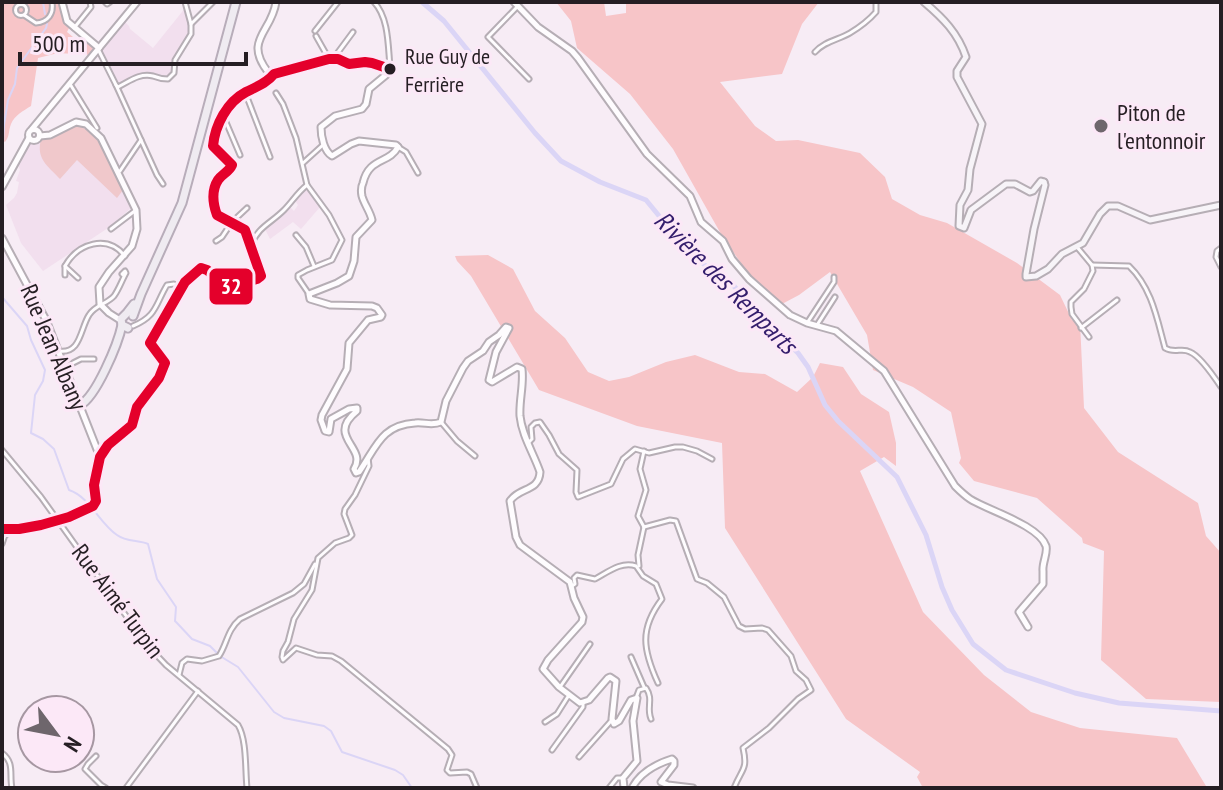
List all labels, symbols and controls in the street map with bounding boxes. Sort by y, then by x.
scale bar [20,16,246,66]
text: 500 m [32,28,85,59]
place label: Rue Guy de Ferrière [405,42,490,98]
marker: Rue Guy de Ferrière [382,61,398,77]
place label: Piton de l'entonnoir [1117,97,1206,156]
marker: Piton de l'entonnoir [1092,117,1110,135]
water label: Rivière des Remparts [648,204,806,362]
line badge: 32 [208,267,254,306]
text: 32 [220,272,242,300]
street label: Rue Jean Albany [14,279,94,415]
street label: Rue Aimé Turpin [65,538,171,664]
north arrow [16,694,96,774]
text: N [58,732,88,757]

